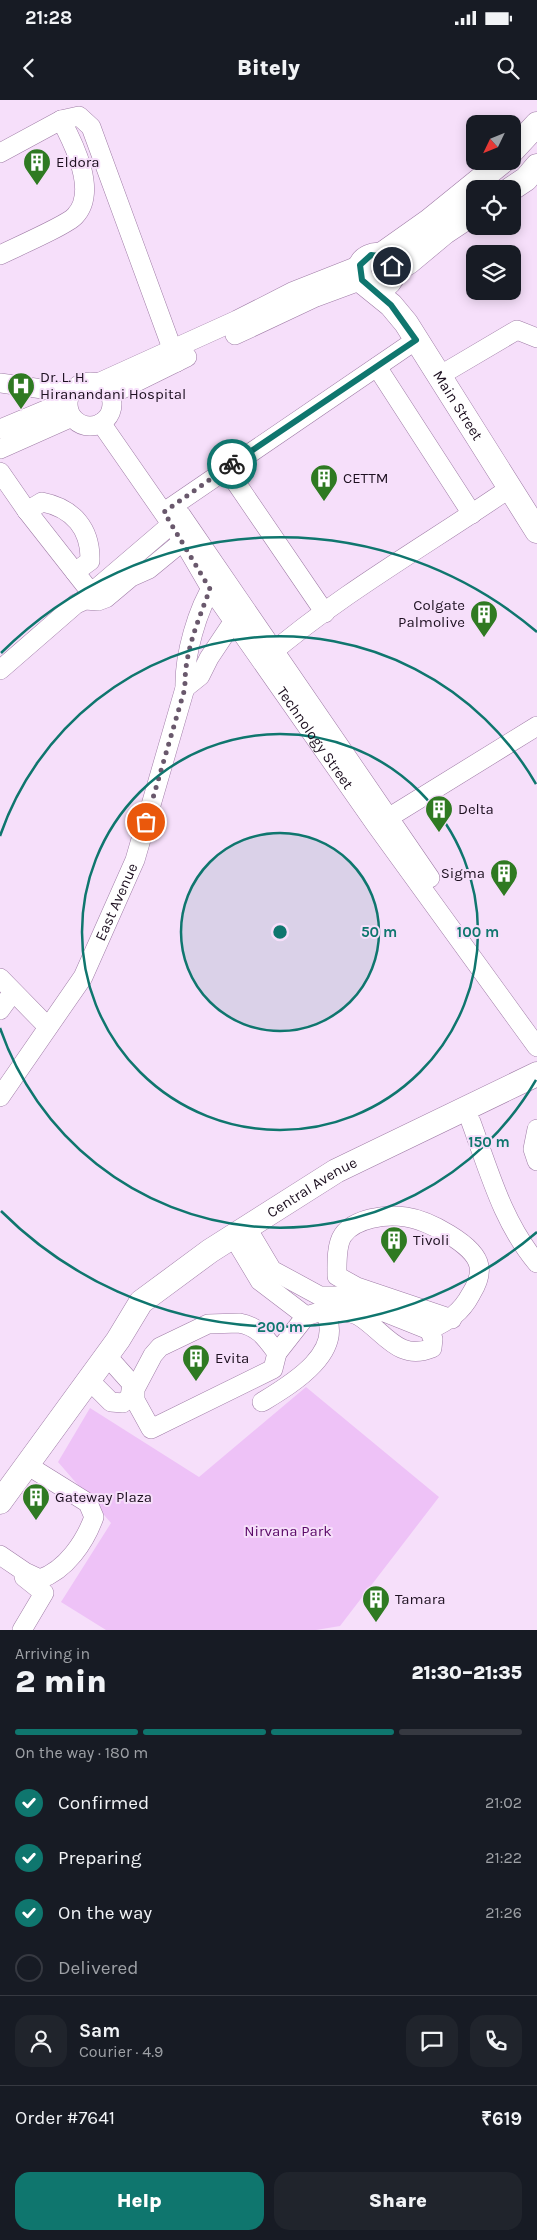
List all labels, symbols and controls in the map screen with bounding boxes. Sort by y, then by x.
text: 21:28 [25,7,72,29]
icon: back [15,54,43,82]
icon: search [494,54,522,82]
text: Bitely [237,55,300,81]
north arrow [466,115,521,170]
map controls [466,115,521,300]
building icon: Eldora [22,147,52,186]
place label: Eldora [56,153,99,171]
button: locate [466,180,521,235]
pin [371,245,413,287]
button: layers [466,245,521,300]
icon: home [378,252,406,280]
street label: Main Street [429,367,487,444]
place label: Dr. L. H. Hiranandani Hospital [40,368,186,403]
hospital icon: Dr. L. H. Hiranandani Hospital [6,371,36,410]
courier [207,439,257,489]
icon: bike [218,450,246,478]
building icon: CETTM [309,463,339,502]
place label: CETTM [343,469,388,487]
place label: Colgate Palmolive [398,596,465,631]
building icon: Colgate Palmolive [469,599,499,638]
street label: Technology Street [273,683,357,793]
building icon: Delta [424,794,454,833]
place label: Delta [458,800,494,818]
pin [125,801,167,843]
icon: bag [132,808,160,836]
building icon: Sigma [489,858,519,897]
street label: East Avenue [91,860,141,944]
place label: Sigma [441,864,485,882]
centre of rings [271,923,289,941]
text: 50 m [361,923,397,941]
text: 100 m [457,923,499,941]
text: 150 m [468,1133,510,1151]
street label: Central Avenue [264,1153,360,1222]
building icon: Tivoli [379,1225,409,1264]
place label: Tivoli [413,1231,449,1249]
text: 200 m [257,1318,303,1336]
building icon: Evita [181,1343,211,1382]
place label: Evita [215,1349,249,1367]
building icon: Gateway Plaza [21,1482,51,1521]
place label: Gateway Plaza [55,1488,152,1506]
park label: Nirvana Park [244,1522,332,1540]
building icon: Tamara [361,1584,391,1623]
place label: Tamara [395,1590,445,1608]
text: Arriving in [15,1644,90,1663]
text: 21:30–21:35 [411,1662,522,1684]
text: 2 min [15,1663,107,1700]
text: On the way · 180 m [15,1743,148,1762]
icon: check [15,1789,43,1817]
text: Confirmed [58,1792,149,1814]
text: 21:02 [485,1793,522,1812]
icon: check [15,1844,43,1872]
text: Preparing [58,1847,141,1869]
text: 21:22 [485,1848,522,1867]
icon: check [15,1899,43,1927]
text: On the way [58,1902,152,1924]
text: 21:26 [485,1903,522,1922]
text: Delivered [58,1957,138,1979]
button: person [15,2015,67,2067]
button: chat [406,2015,458,2067]
button: phone [470,2015,522,2067]
text: Sam [79,2020,120,2042]
text: Courier · 4.9 [79,2042,163,2061]
text: Order #7641 [15,2107,115,2129]
text: ₹619 [481,2108,522,2130]
button: Help [15,2172,264,2230]
button: Share [274,2172,522,2230]

